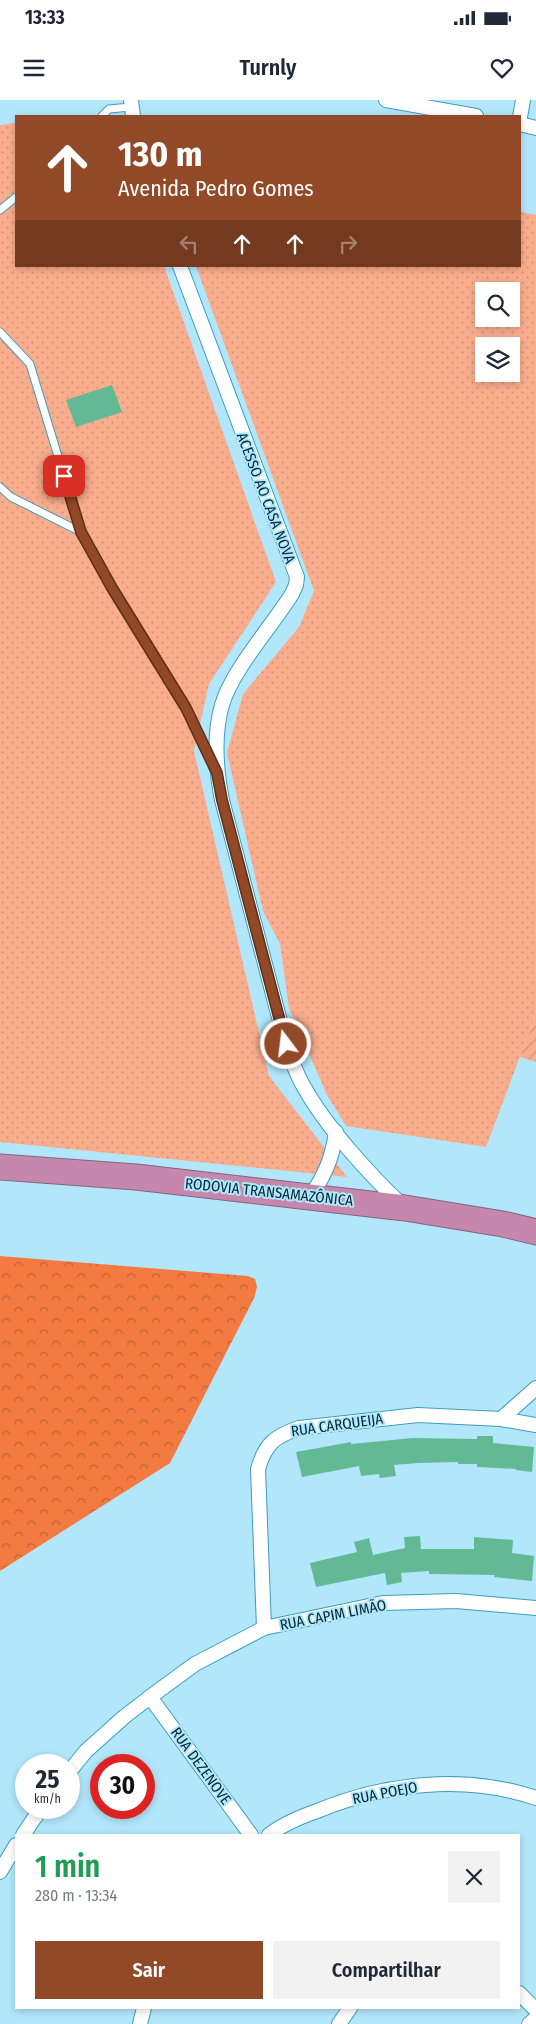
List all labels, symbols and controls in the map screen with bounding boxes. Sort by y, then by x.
text: 13:33 [25,6,65,29]
icon: menu [20,54,48,82]
text: Turnly [240,54,296,81]
icon: heart [488,54,516,82]
text: 130 m [118,133,202,175]
icon: ahead [35,135,100,200]
text: Avenida Pedro Gomes [118,175,314,202]
icon: left [175,230,203,258]
icon: ahead [228,230,256,258]
icon: ahead [281,230,309,258]
icon: right [334,230,362,258]
map controls [475,282,520,382]
button: search [475,282,520,327]
button: layers [475,337,520,382]
street label: ACESSO AO CASA NOVA [233,430,299,566]
pin [43,455,85,497]
icon: arrive [50,462,78,490]
position arrow [259,1017,311,1069]
street label: RODOVIA TRANSAMAZÔNICA [184,1174,354,1210]
street label: RUA CARQUEIJA [290,1410,384,1440]
street label: RUA CAPIM LIMÃO [278,1596,388,1634]
street label: RUA DEZENOVE [167,1724,235,1808]
speed limit sign: 30 [90,1754,155,1819]
text: 25 [36,1765,59,1795]
street label: RUA POEJO [351,1778,419,1808]
text: km/h [34,1792,61,1806]
text: 1 min [35,1849,100,1885]
button: close [448,1851,500,1903]
text: 280 m · 13:34 [35,1886,117,1905]
button: Sair [35,1941,263,1999]
button: Compartilhar [273,1941,500,1999]

